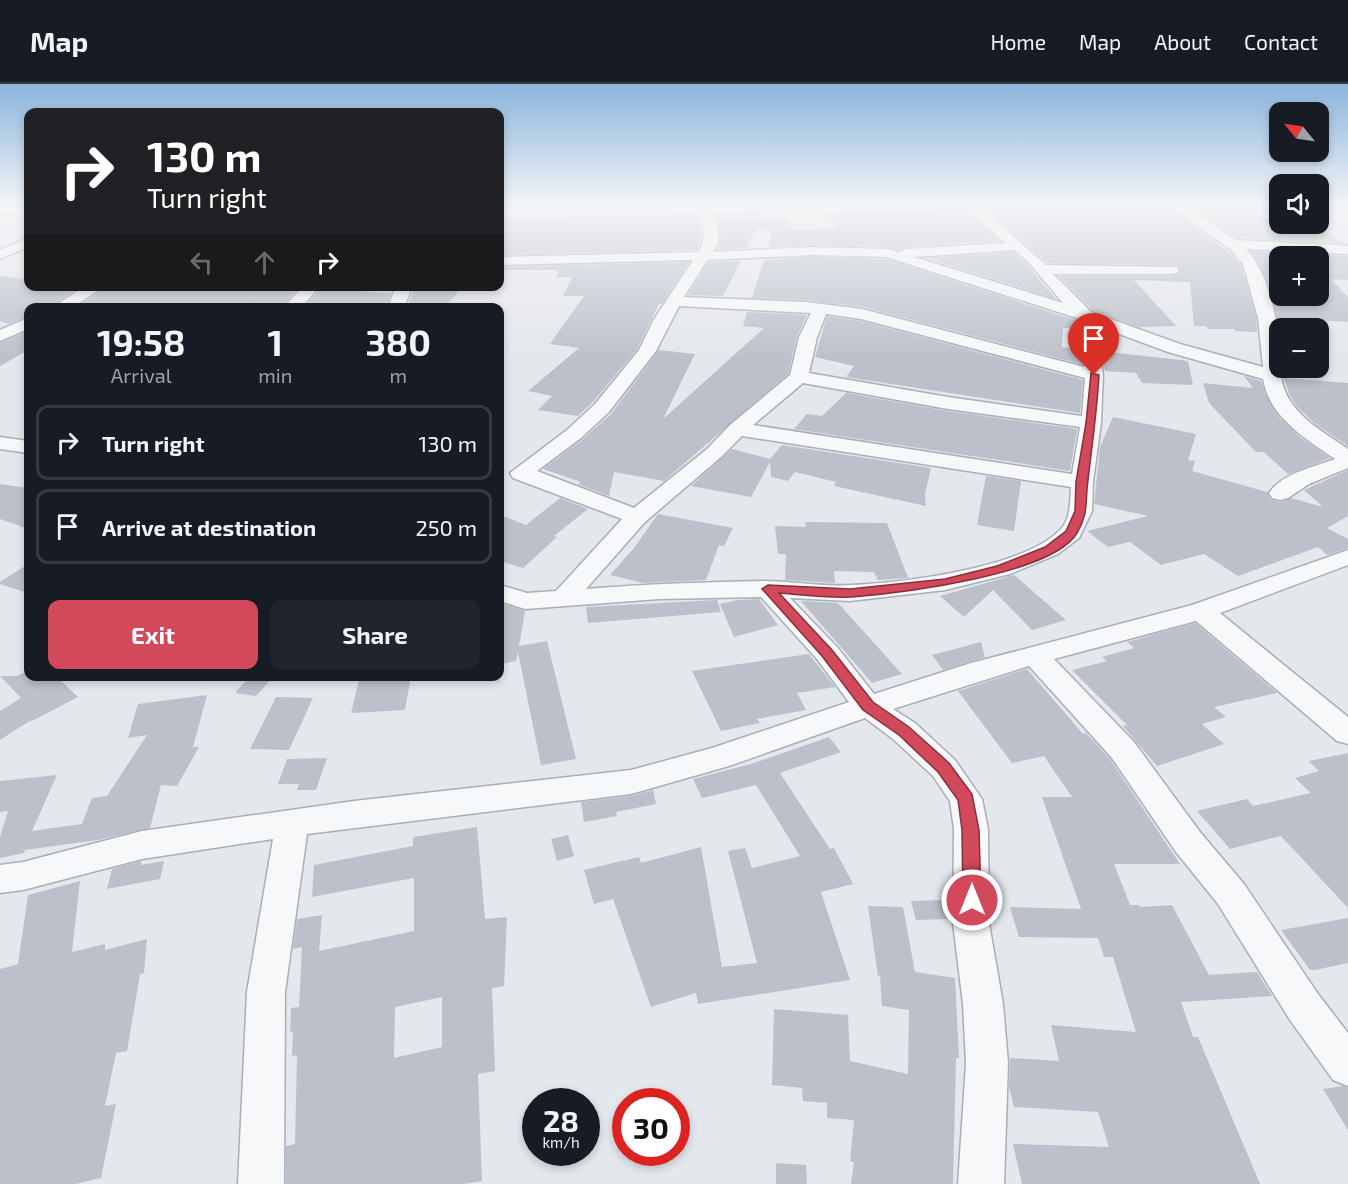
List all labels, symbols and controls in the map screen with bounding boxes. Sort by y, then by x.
text: Map [30,24,88,58]
text: Home [990,29,1046,54]
text: Map [1079,29,1121,54]
text: About [1154,29,1211,54]
text: Contact [1244,29,1318,54]
north arrow [1269,102,1329,162]
map controls [1269,102,1329,378]
text: 130 m [147,130,262,180]
icon: right [48,132,126,210]
button: sound [1269,174,1329,234]
text: Turn right [147,181,267,213]
icon: left [185,246,218,279]
icon: ahead [248,246,281,279]
icon: right [311,246,344,279]
button: + [1269,246,1329,306]
pin [1068,313,1119,375]
button: − [1269,318,1329,378]
text: 19:58 [97,320,185,363]
text: 1 [268,320,283,363]
text: 380 [365,320,431,363]
icon: arrive [1077,322,1110,355]
text: Arrival [111,363,172,387]
text: min [258,363,292,387]
text: m [389,363,407,387]
icon: right [51,426,84,459]
text: Turn right [102,430,204,456]
text: 130 m [419,430,477,456]
icon: arrive [51,510,84,543]
text: Arrive at destination [102,514,316,540]
text: 250 m [415,514,477,540]
button: Exit [48,600,258,669]
button: Share [270,600,480,669]
position arrow [940,868,1004,932]
speed limit sign: 30 [612,1088,690,1166]
text: 28 [543,1102,579,1138]
text: km/h [542,1133,580,1151]

